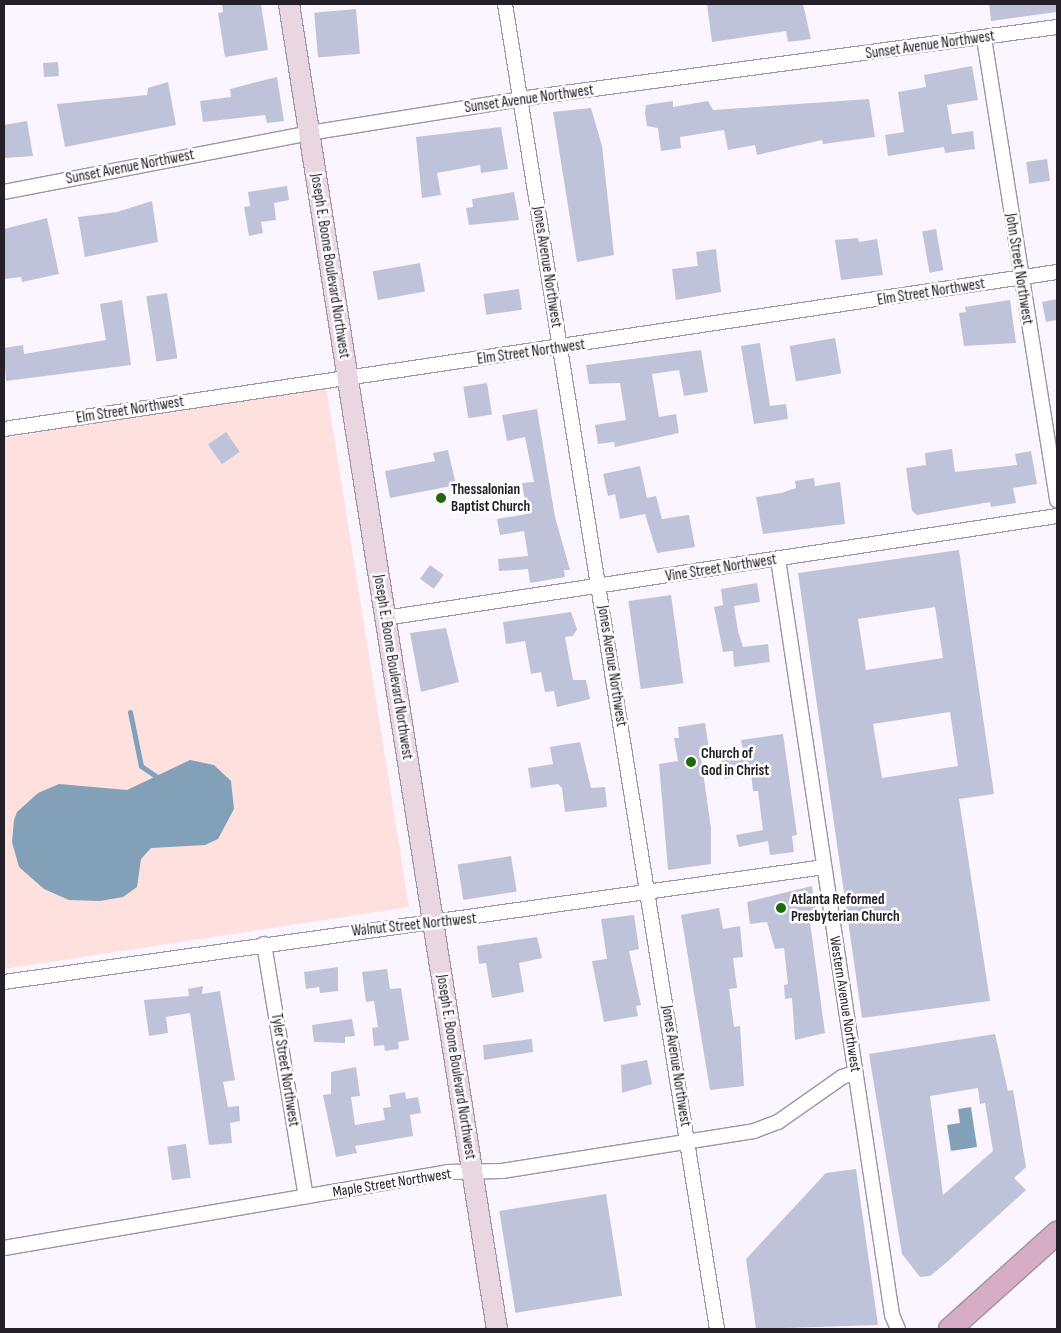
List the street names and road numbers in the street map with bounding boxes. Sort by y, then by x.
street label: Sunset Avenue Northwest [864,27,996,63]
street label: Sunset Avenue Northwest [463,81,595,117]
street label: Sunset Avenue Northwest [64,146,196,188]
street label: Joseph E. Boone Boulevard Northwest [307,172,353,360]
street label: Jones Avenue Northwest [529,205,565,329]
street label: John Street Northwest [1001,212,1037,326]
street label: Elm Street Northwest [876,275,986,309]
street label: Elm Street Northwest [476,336,586,368]
street label: Elm Street Northwest [75,393,185,427]
street label: Vine Street Northwest [664,550,778,586]
street label: Joseph E. Boone Boulevard Northwest [370,573,416,761]
street label: Jones Avenue Northwest [594,604,630,728]
street label: Walnut Street Northwest [351,910,477,940]
street label: Western Avenue Northwest [825,935,865,1073]
street label: Joseph E. Boone Boulevard Northwest [433,973,479,1161]
street label: Jones Avenue Northwest [658,1004,694,1128]
street label: Tyler Street Northwest [267,1012,303,1128]
street label: Maple Street Northwest [331,1165,453,1201]

